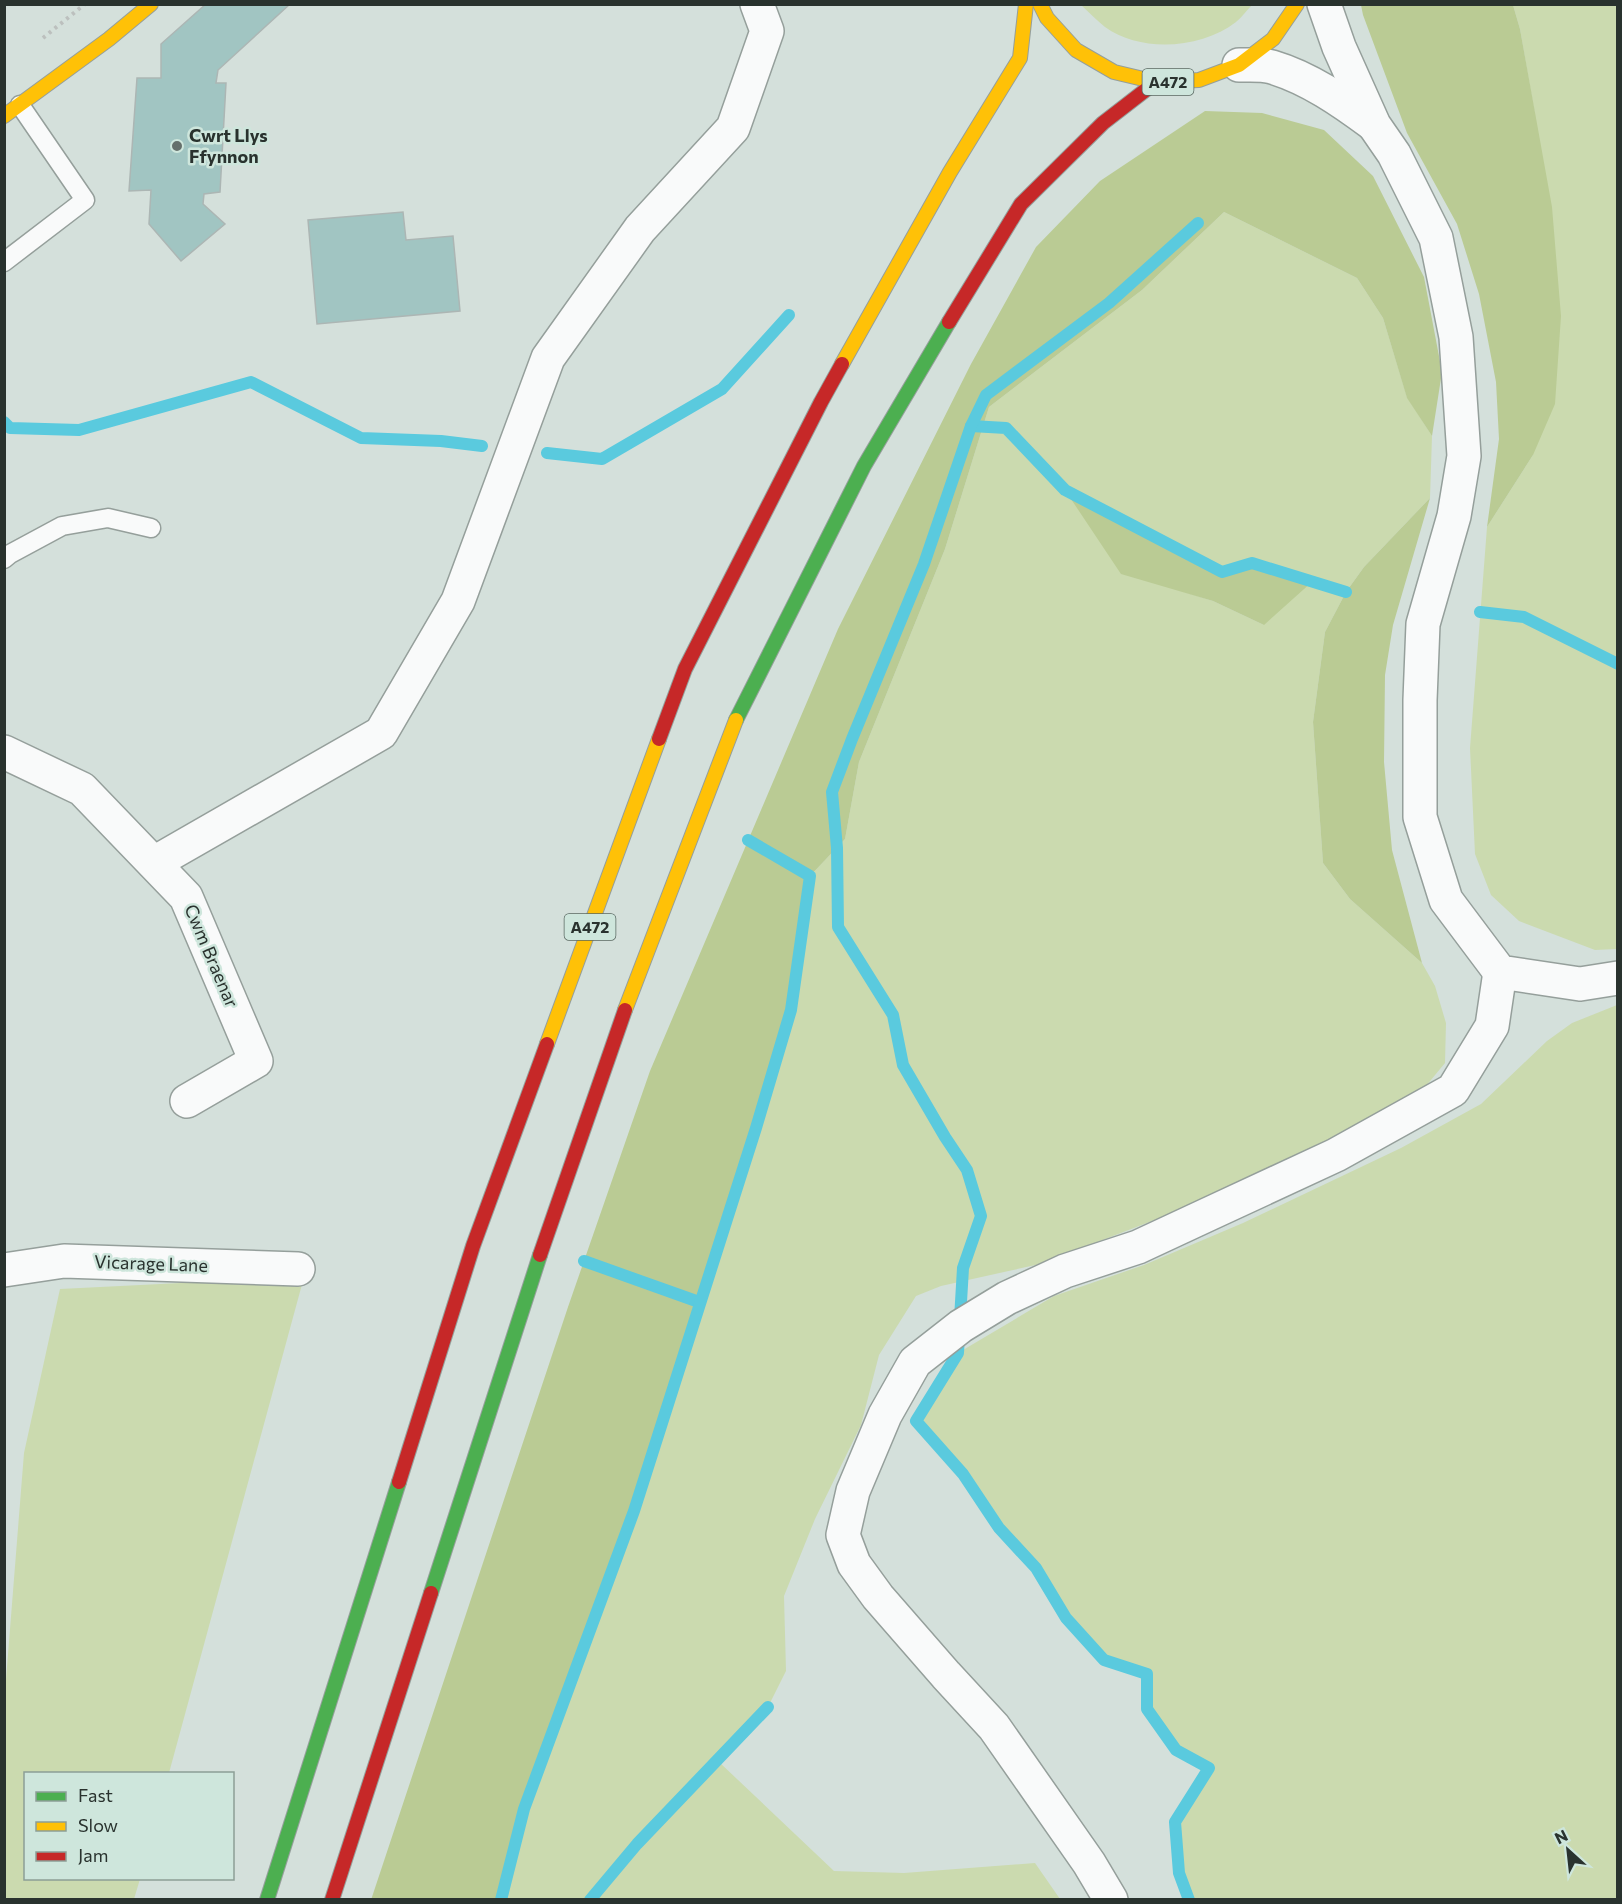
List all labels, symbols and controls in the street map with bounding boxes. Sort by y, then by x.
road number: A472 [1142,69,1194,95]
place label: Cwrt Llys Ffynnon [189,124,268,167]
marker: Cwrt Llys Ffynnon [170,139,184,153]
street label: Cwm Braenar [180,901,244,1011]
road number: A472 [564,914,616,940]
street label: Vicarage Lane [94,1250,208,1276]
legend [24,1772,234,1880]
text: Fast [78,1784,113,1806]
text: Slow [78,1814,118,1836]
north arrow [1538,1820,1598,1880]
text: N [1551,1825,1571,1847]
text: Jam [78,1844,108,1866]

